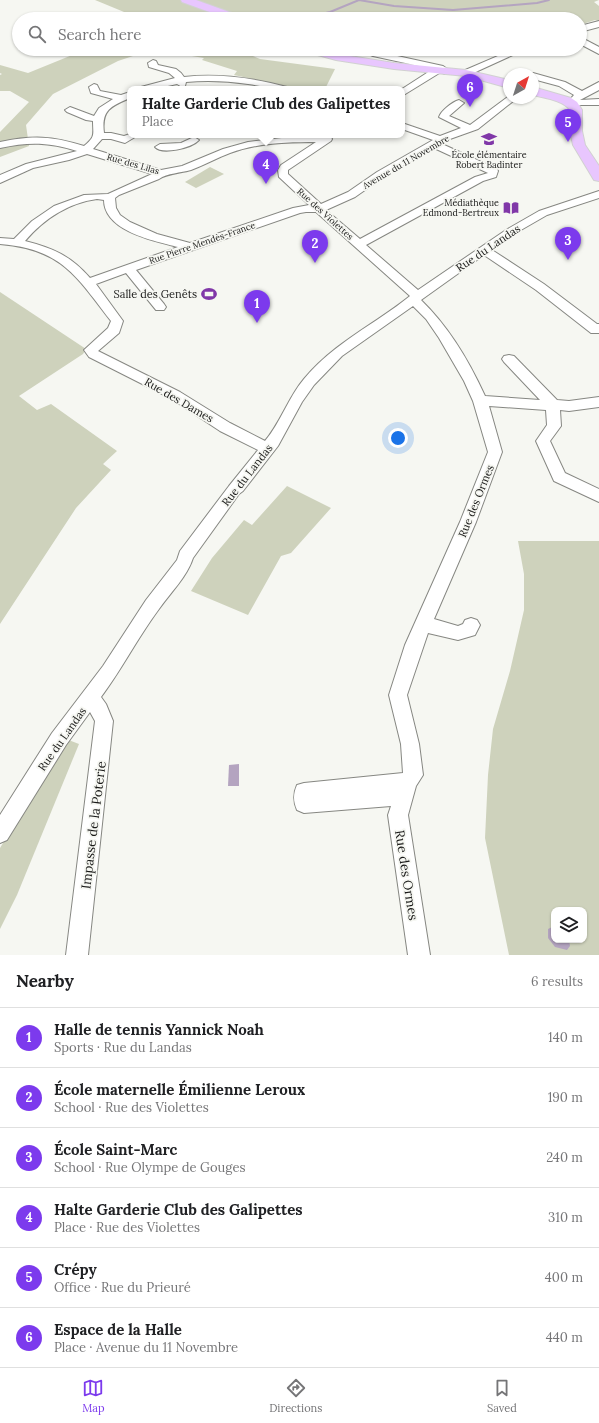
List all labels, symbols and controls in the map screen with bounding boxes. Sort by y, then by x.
search box [12,12,587,56]
icon: search [26,23,48,45]
text: Search here [58,25,141,44]
north arrow [503,68,539,104]
pin: 6 [457,74,483,107]
popup [127,86,405,138]
text: Halte Garderie Club des Galipettes [142,94,390,113]
pin: 5 [555,109,581,142]
text: Place [142,113,174,130]
school or university icon: École élémentaire Robert Badinter [480,130,498,148]
street label: Avenue du 11 Novembre [360,132,451,191]
place label: École élémentaire Robert Badinter [451,149,527,170]
street label: Rue des Lilas [106,151,161,176]
pin: 4 [253,151,279,184]
street label: Rue des Violettes [295,185,356,242]
place label: Médiathèque Edmond-Bertreux [423,197,499,218]
library icon: Médiathèque Edmond-Bertreux [502,199,520,217]
street label: Rue Pierre Mendès-France [147,219,257,266]
street label: Rue du Landas [453,221,523,275]
pin: 3 [555,227,581,260]
pin: 2 [302,230,328,263]
sports icon: Salle des Genêts [200,285,218,303]
place label: Salle des Genêts [113,287,197,301]
pin: 1 [244,290,270,323]
street label: Rue des Dames [142,375,216,425]
your location [388,428,408,448]
street label: Rue du Landas [218,441,276,509]
street label: Rue des Ormes [455,463,497,539]
street label: Rue du Landas [35,704,89,774]
street label: Impasse de la Poterie [77,760,110,890]
street label: Rue des Ormes [391,829,422,921]
map controls [551,907,587,943]
button: layers [551,907,587,943]
text: Nearby [16,970,74,992]
text: 6 results [531,973,583,990]
text: Halle de tennis Yannick Noah [54,1020,264,1039]
text: 1 [26,1029,32,1046]
text: 140 m [548,1029,583,1046]
text: Sports · Rue du Landas [54,1039,192,1056]
text: École maternelle Émilienne Leroux [54,1080,305,1099]
text: 2 [26,1089,32,1106]
text: 190 m [548,1089,583,1106]
text: School · Rue des Violettes [54,1099,209,1116]
text: École Saint-Marc [54,1140,177,1159]
text: 3 [25,1149,33,1166]
text: 240 m [546,1149,583,1166]
text: School · Rue Olympe de Gouges [54,1159,246,1176]
text: Halte Garderie Club des Galipettes [54,1200,303,1219]
text: 4 [25,1209,33,1226]
text: 310 m [548,1209,583,1226]
text: Place · Rue des Violettes [54,1219,200,1236]
text: Crépy [54,1260,97,1279]
text: 5 [25,1269,33,1286]
text: 400 m [545,1269,583,1286]
text: Office · Rue du Prieuré [54,1279,191,1296]
text: Espace de la Halle [54,1320,182,1339]
text: 6 [25,1329,33,1346]
text: 440 m [546,1329,583,1346]
text: Place · Avenue du 11 Novembre [54,1339,238,1356]
tab: Map [82,1377,105,1415]
tab: Directions [269,1377,322,1415]
tab: Saved [487,1377,517,1415]

